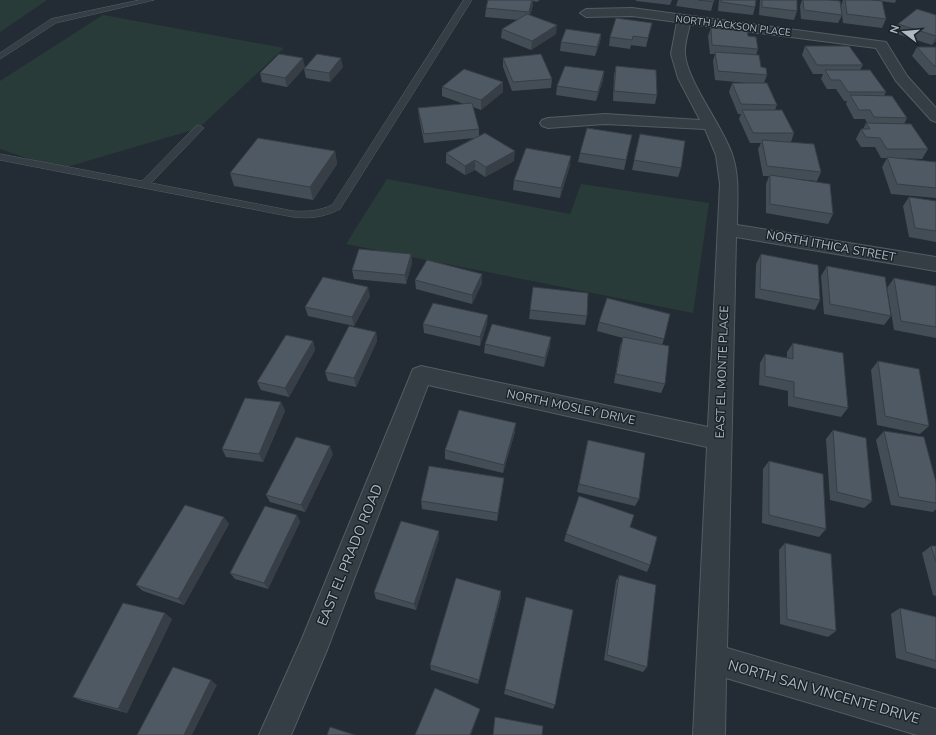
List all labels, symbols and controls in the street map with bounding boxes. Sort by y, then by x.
street label: NORTH JACKSON PLACE [675,12,792,40]
north arrow [884,12,924,52]
text: N [887,23,903,35]
street label: NORTH ITHICA STREET [765,227,898,265]
street label: EAST EL MONTE PLACE [712,305,732,439]
street label: NORTH MOSLEY DRIVE [505,386,637,428]
street label: EAST EL PRADO ROAD [313,481,387,629]
street label: NORTH SAN VINCENTE DRIVE [726,656,922,728]

